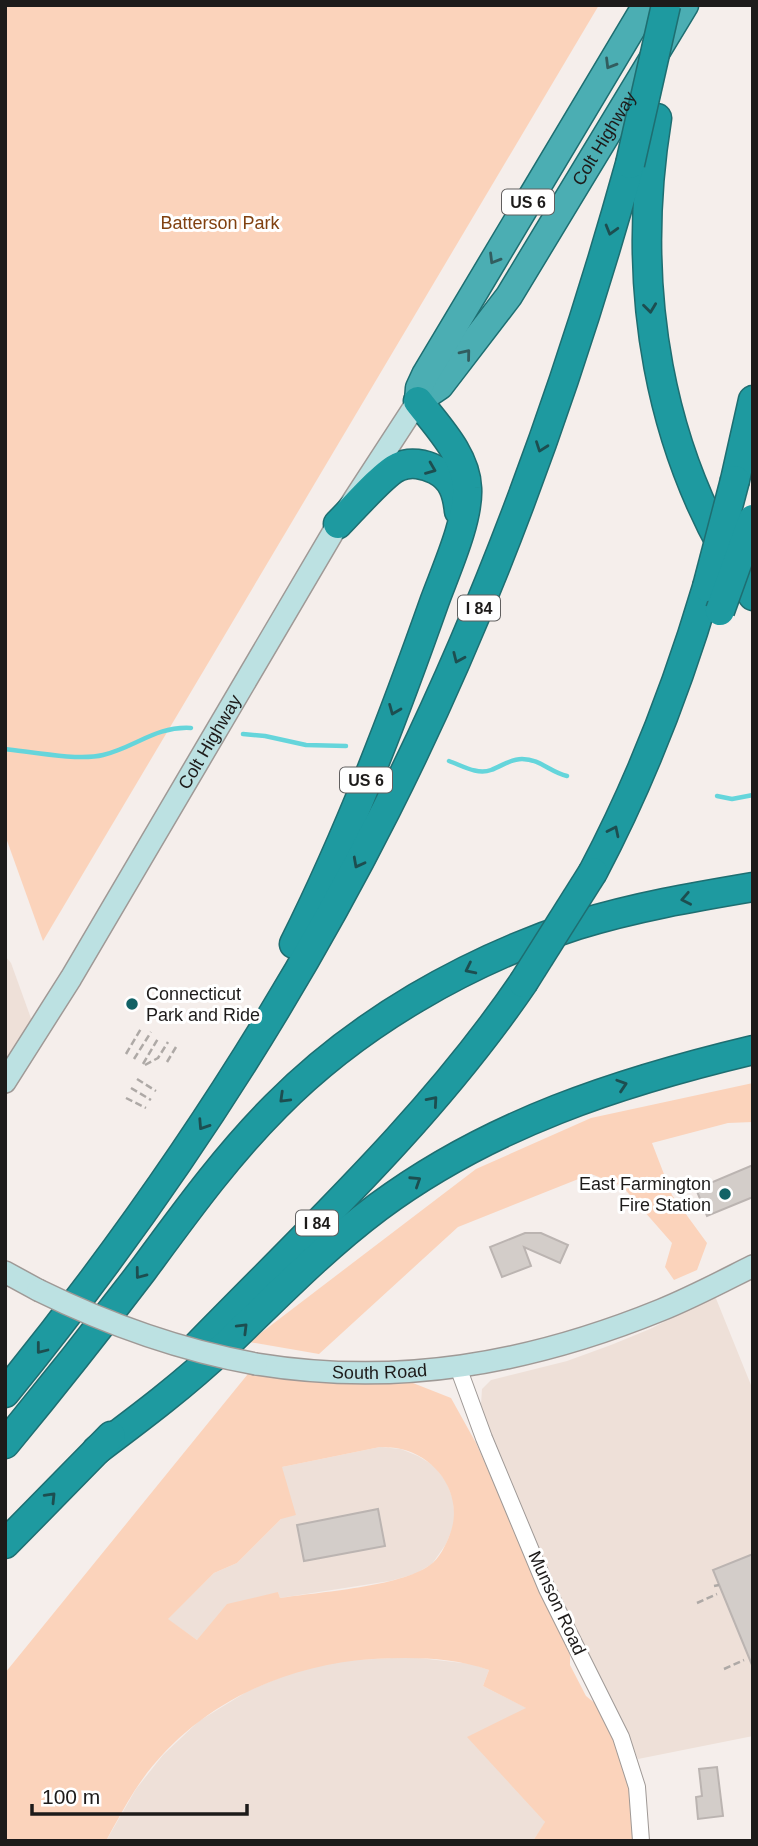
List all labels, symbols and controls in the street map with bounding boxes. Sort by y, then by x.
one-way arrow [606,56,619,69]
street label: Colt Highway [568,88,640,189]
road number: US 6 [502,190,554,214]
park label: Batterson Park [160,213,281,233]
one-way arrow [605,224,620,236]
one-way arrow [489,252,502,265]
one-way arrow [642,303,657,314]
one-way arrow [457,349,470,362]
one-way arrow [535,440,549,452]
one-way arrow [424,461,436,475]
road number: I 84 [458,596,500,621]
one-way arrow [452,651,466,663]
street label: Colt Highway [174,691,245,793]
one-way arrow [389,704,403,716]
road number: US 6 [340,768,392,792]
one-way arrow [605,826,619,838]
one-way arrow [353,856,367,868]
one-way arrow [680,890,692,905]
one-way arrow [465,961,477,975]
place label: Connecticut Park and Ride [146,984,260,1025]
marker: Connecticut Park and Ride [124,996,140,1012]
one-way arrow [615,1079,627,1093]
one-way arrow [279,1090,292,1103]
one-way arrow [425,1096,437,1109]
one-way arrow [199,1117,211,1130]
place label: East Farmington Fire Station [579,1174,711,1215]
one-way arrow [409,1176,422,1189]
marker: East Farmington Fire Station [717,1186,733,1202]
road number: I 84 [296,1210,338,1236]
one-way arrow [135,1266,148,1279]
one-way arrow [235,1323,248,1336]
one-way arrow [36,1341,49,1353]
street label: South Road [332,1360,428,1383]
one-way arrow [43,1492,56,1505]
street label: Munson Road [524,1548,590,1658]
scale bar [32,1772,247,1816]
text: 100 m [42,1785,100,1808]

